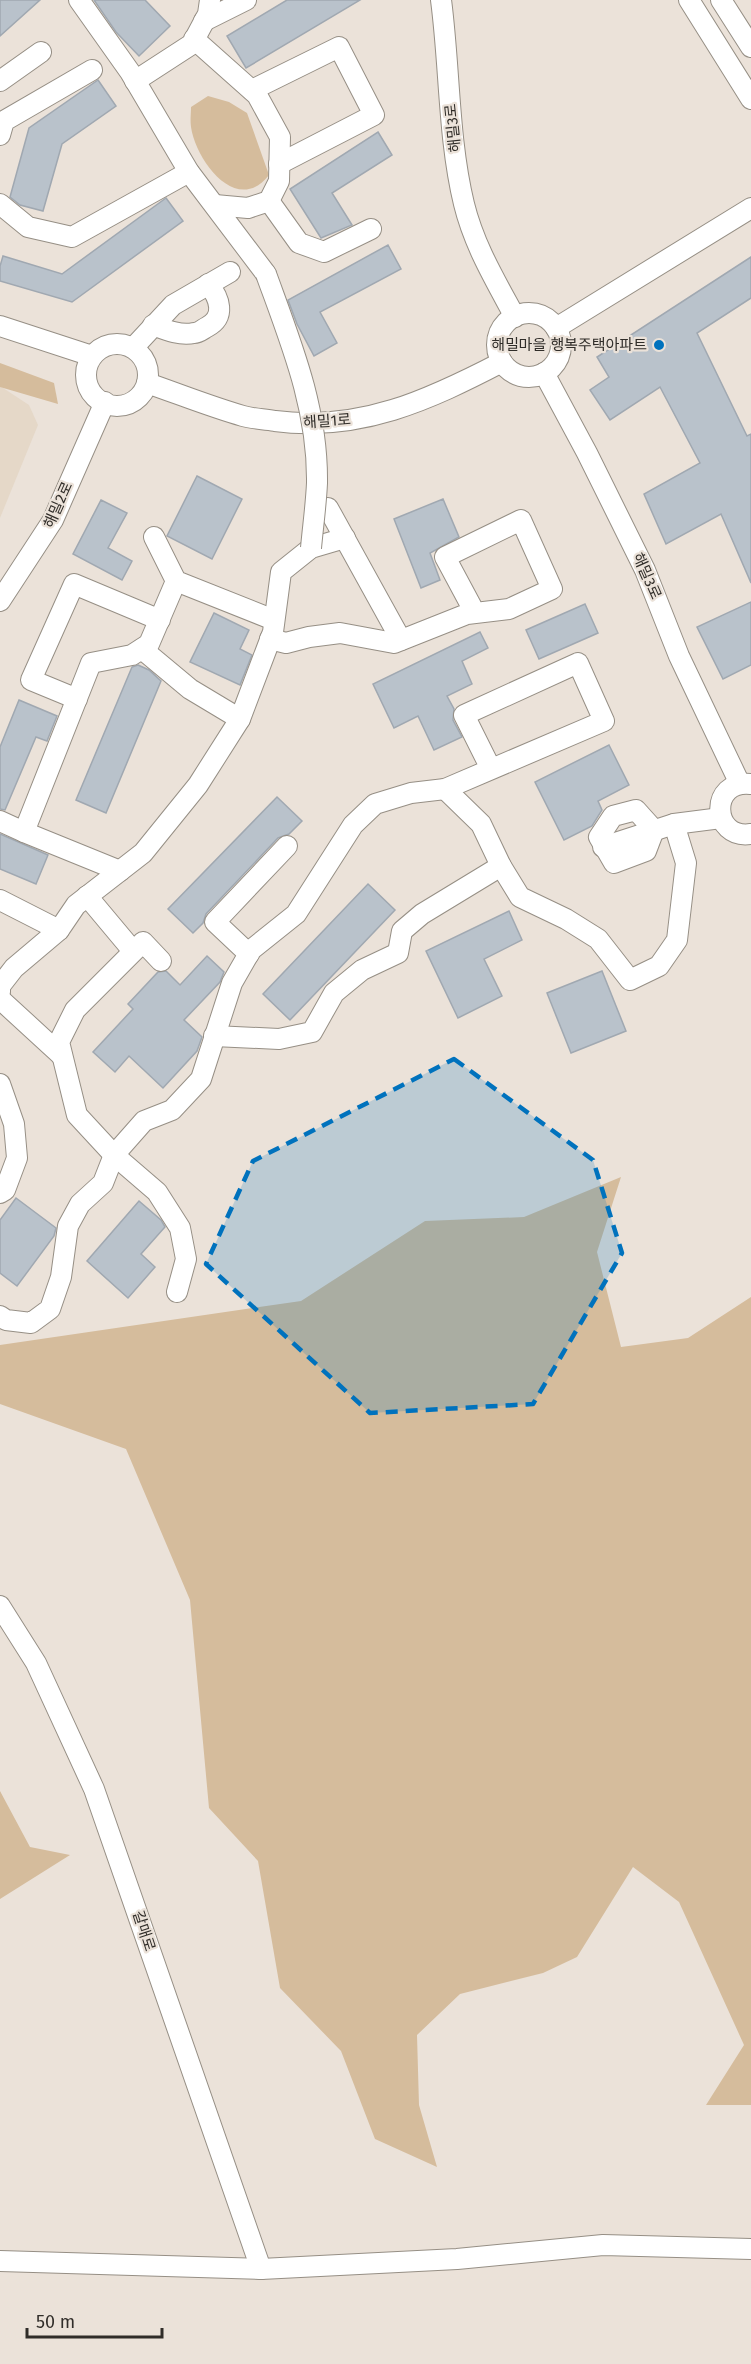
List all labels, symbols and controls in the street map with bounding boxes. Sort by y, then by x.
street label: 해밀3로 [441,103,465,153]
place label: 해밀마을 행복주택아파트 [491,336,647,354]
marker: 해밀마을 행복주택아파트 [652,338,666,352]
street label: 해밀1로 [302,410,352,432]
street label: 해밀2로 [40,479,76,531]
street label: 해밀3로 [629,550,665,602]
street label: 갈매로 [129,1909,159,1953]
scale bar [27,2301,162,2339]
text: 50 m [36,2311,75,2333]

